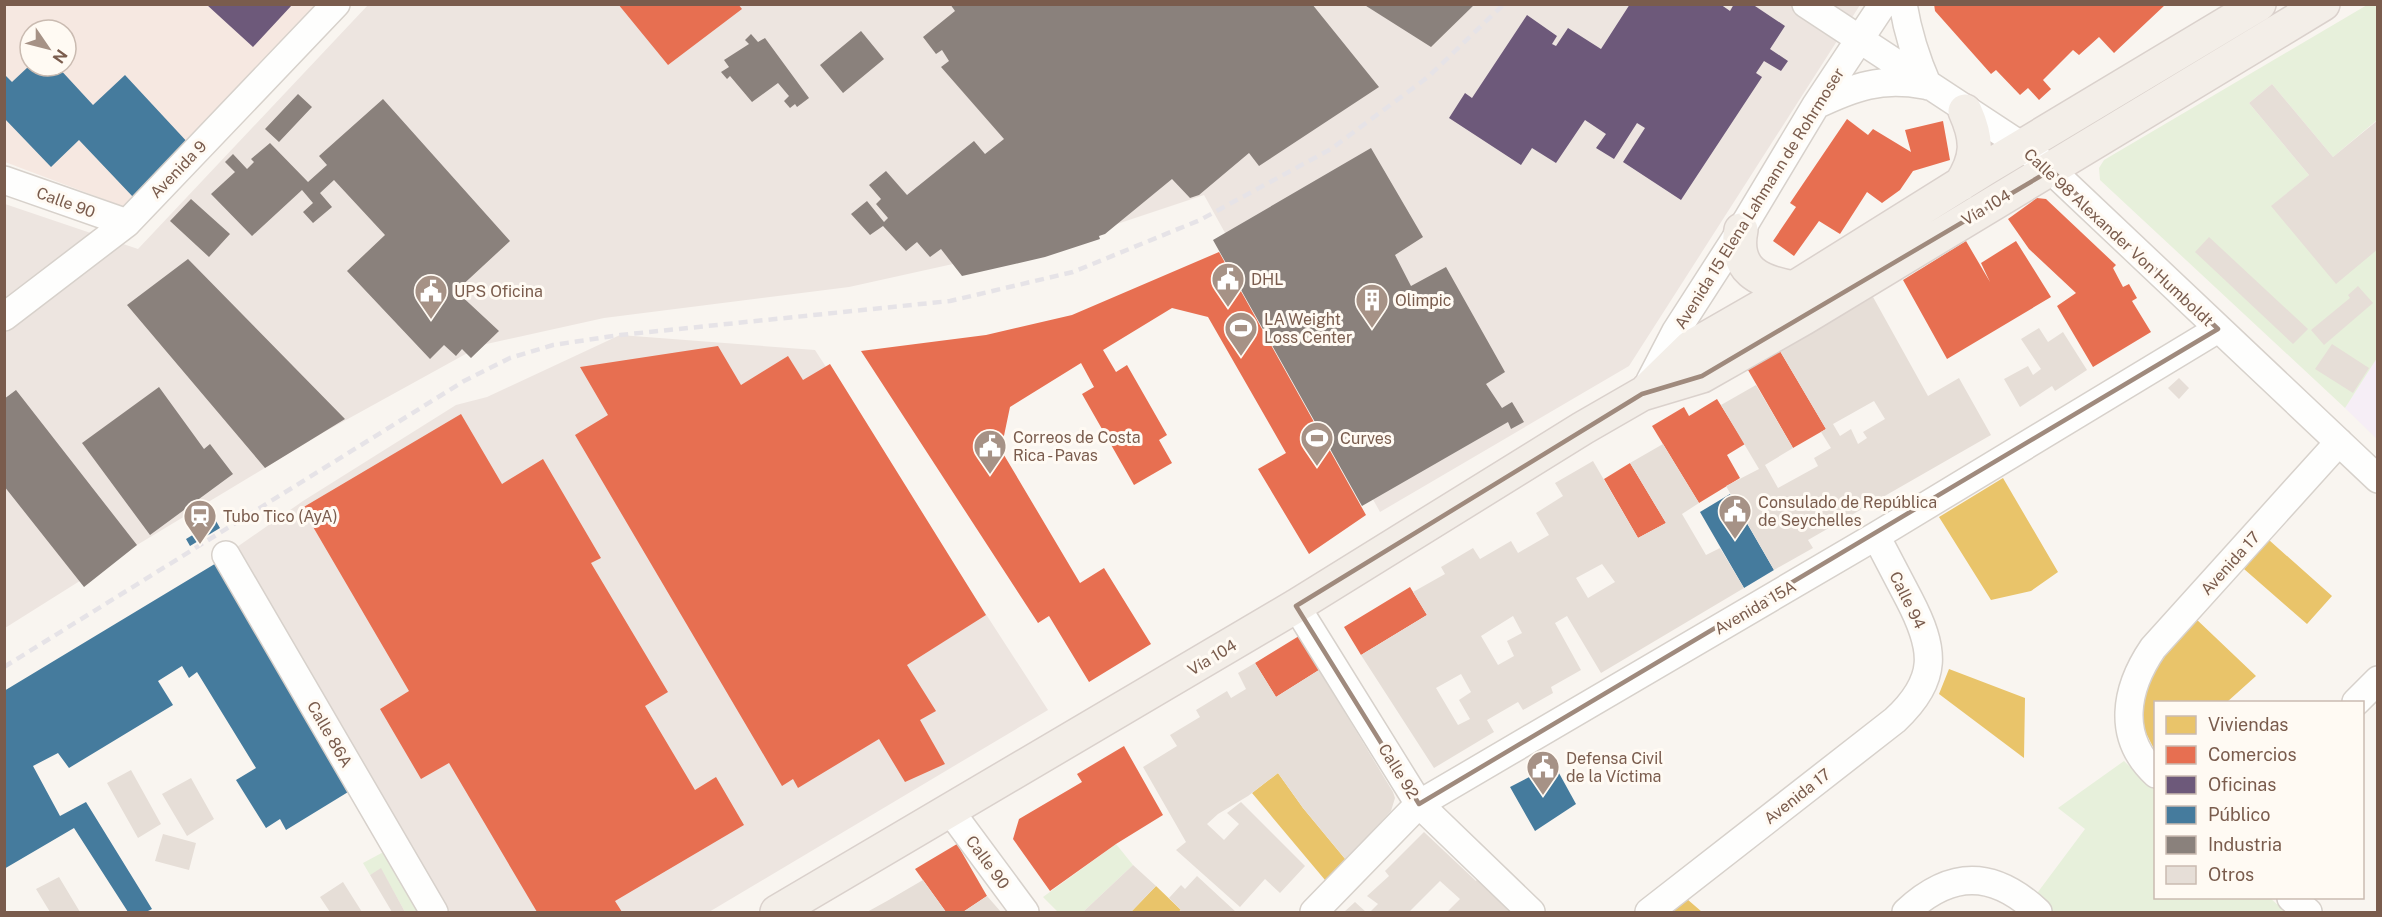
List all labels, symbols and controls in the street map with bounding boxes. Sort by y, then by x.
north arrow [18,18,78,78]
text: N [49,46,71,67]
street label: Avenida 15 Elena Lahmann de Rohrmoser [1671,64,1848,332]
street label: Avenida 9 [146,137,210,202]
street label: Calle 98 Alexander Von Humboldt [2020,145,2217,330]
street label: Calle 90 [34,183,98,222]
street label: Vía 104 [1958,185,2014,229]
public building icon: DHL [1210,261,1246,308]
place label: DHL [1251,270,1284,289]
public building icon: UPS Oficina [413,273,449,320]
place label: UPS Oficina [454,282,543,301]
building icon: Olimpic [1354,282,1390,329]
place label: Olimpic [1395,291,1452,310]
sports icon: LA Weight Loss Center [1223,310,1259,357]
place label: LA Weight Loss Center [1264,310,1352,347]
sports icon: Curves [1299,420,1335,467]
public building icon: Correos de Costa Rica - Pavas [972,428,1008,475]
place label: Correos de Costa Rica - Pavas [1013,428,1141,465]
place label: Curves [1340,429,1392,448]
public building icon: Consulado de República de Seychelles [1717,493,1753,540]
place label: Consulado de República de Seychelles [1758,493,1937,530]
station icon: Tubo Tico (AyA) [182,498,218,545]
place label: Tubo Tico (AyA) [223,507,338,526]
street label: Avenida 17 [2197,528,2264,599]
street label: Calle 94 [1885,568,1930,632]
street label: Avenida 15A [1711,576,1799,638]
street label: Vía 104 [1184,635,1240,679]
street label: Calle 86A [303,698,356,771]
legend [2154,701,2364,899]
text: Viviendas [2208,714,2288,735]
street label: Calle 92 [1374,740,1423,802]
text: Comercios [2208,744,2297,765]
public building icon: Defensa Civil de la Víctima [1525,749,1561,796]
place label: Defensa Civil de la Víctima [1566,749,1663,786]
street label: Avenida 17 [1760,765,1834,828]
text: Oficinas [2208,774,2276,795]
text: Público [2208,804,2270,825]
street label: Calle 90 [962,832,1013,893]
text: Industria [2208,834,2282,855]
text: Otros [2208,864,2254,885]

